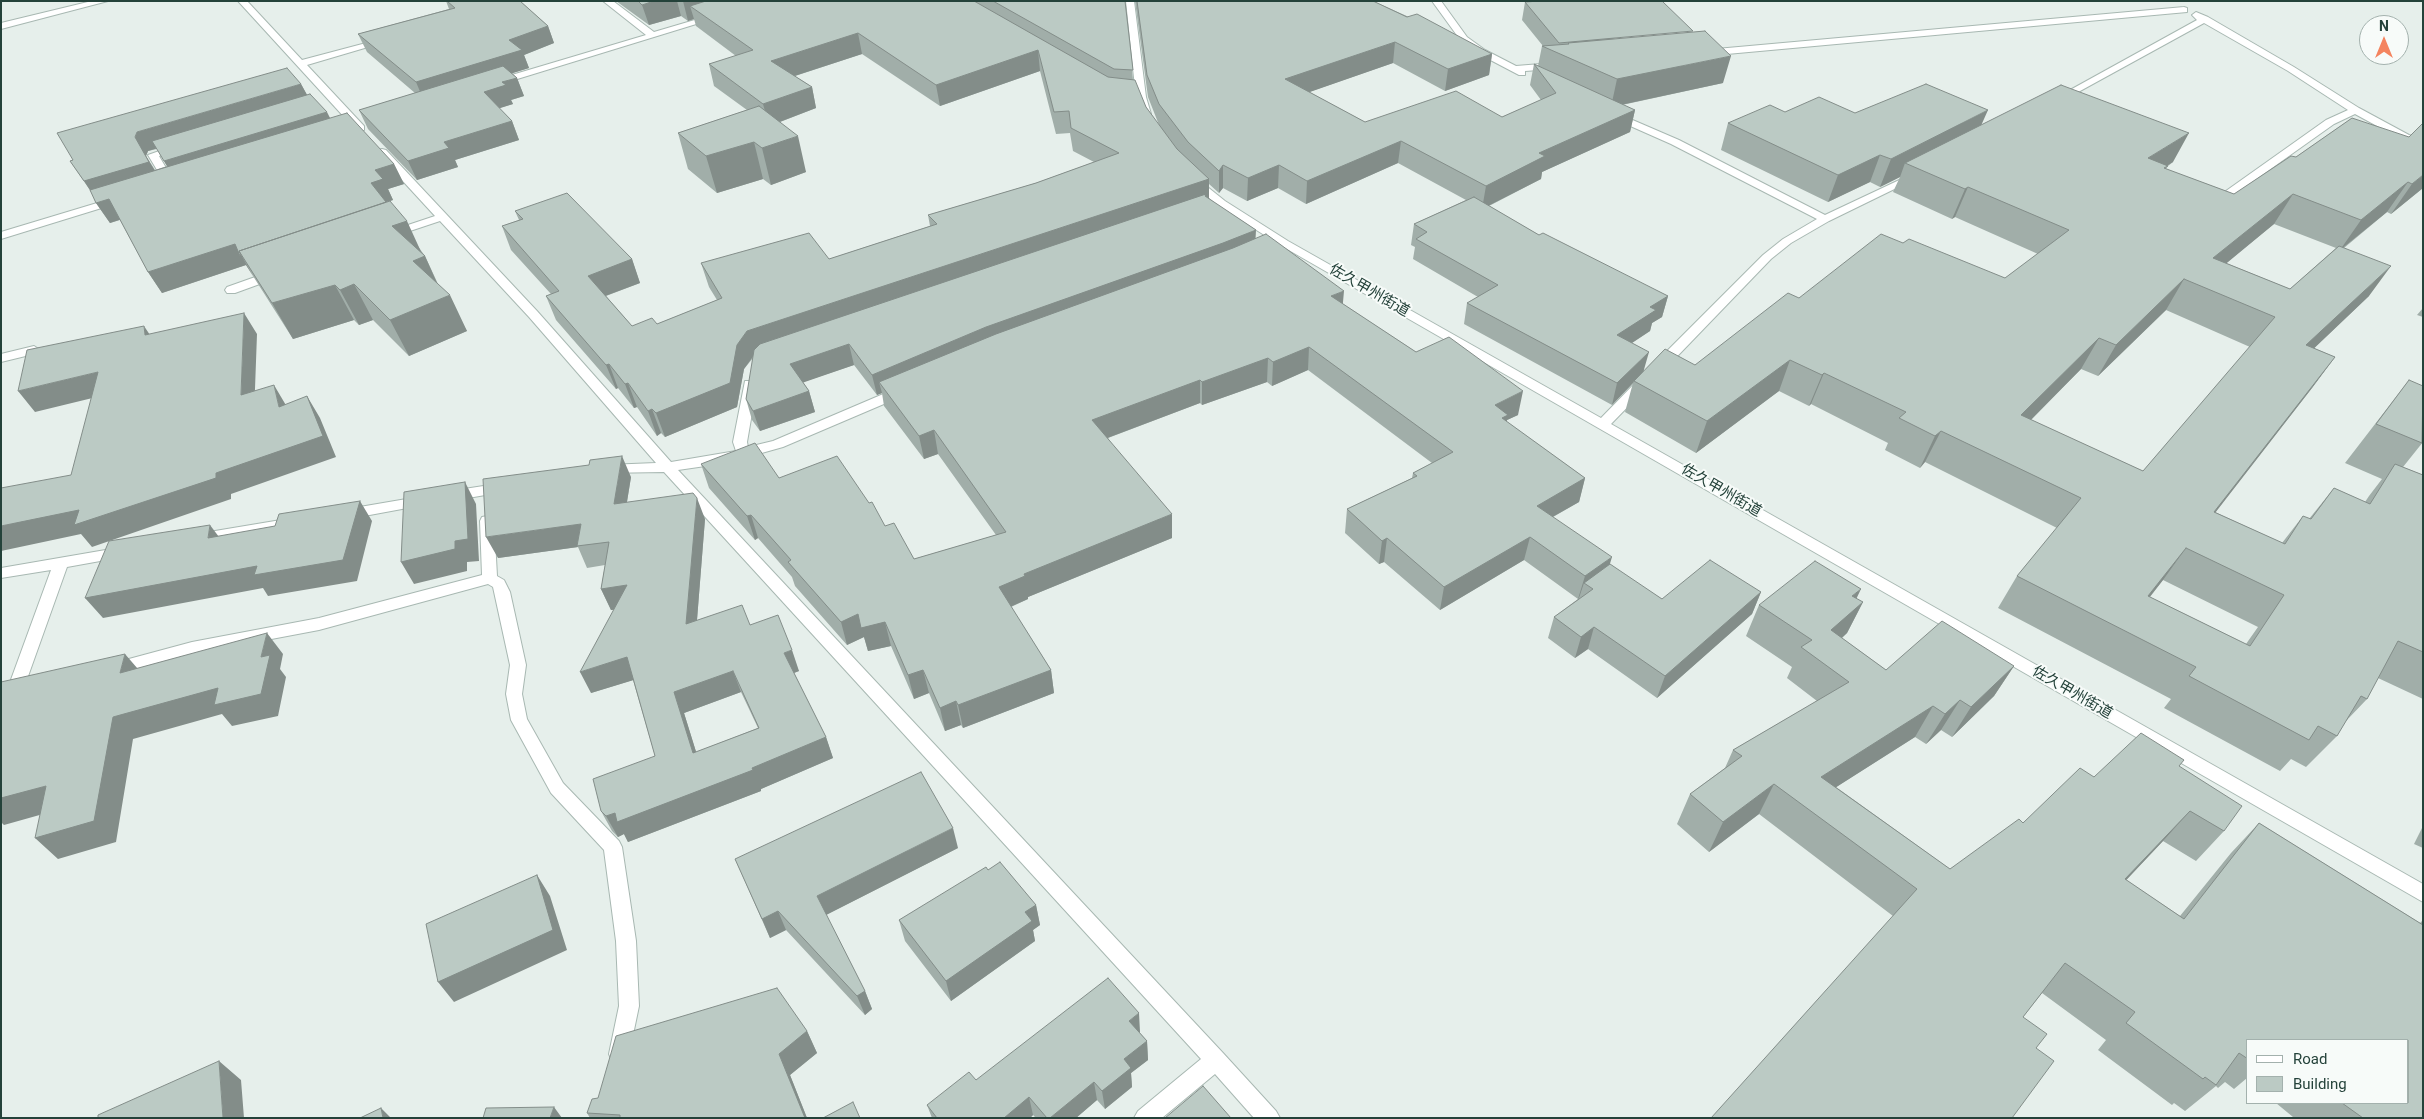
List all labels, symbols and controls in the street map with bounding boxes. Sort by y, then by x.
north arrow [2359,15,2409,65]
text: N [2379,18,2389,34]
street label: 佐久甲州街道 [1326,261,1412,321]
street label: 佐久甲州街道 [1678,461,1764,521]
street label: 佐久甲州街道 [2029,663,2115,723]
legend [2246,1039,2409,1104]
text: Road [2293,1050,2327,1068]
text: Building [2293,1075,2347,1093]

